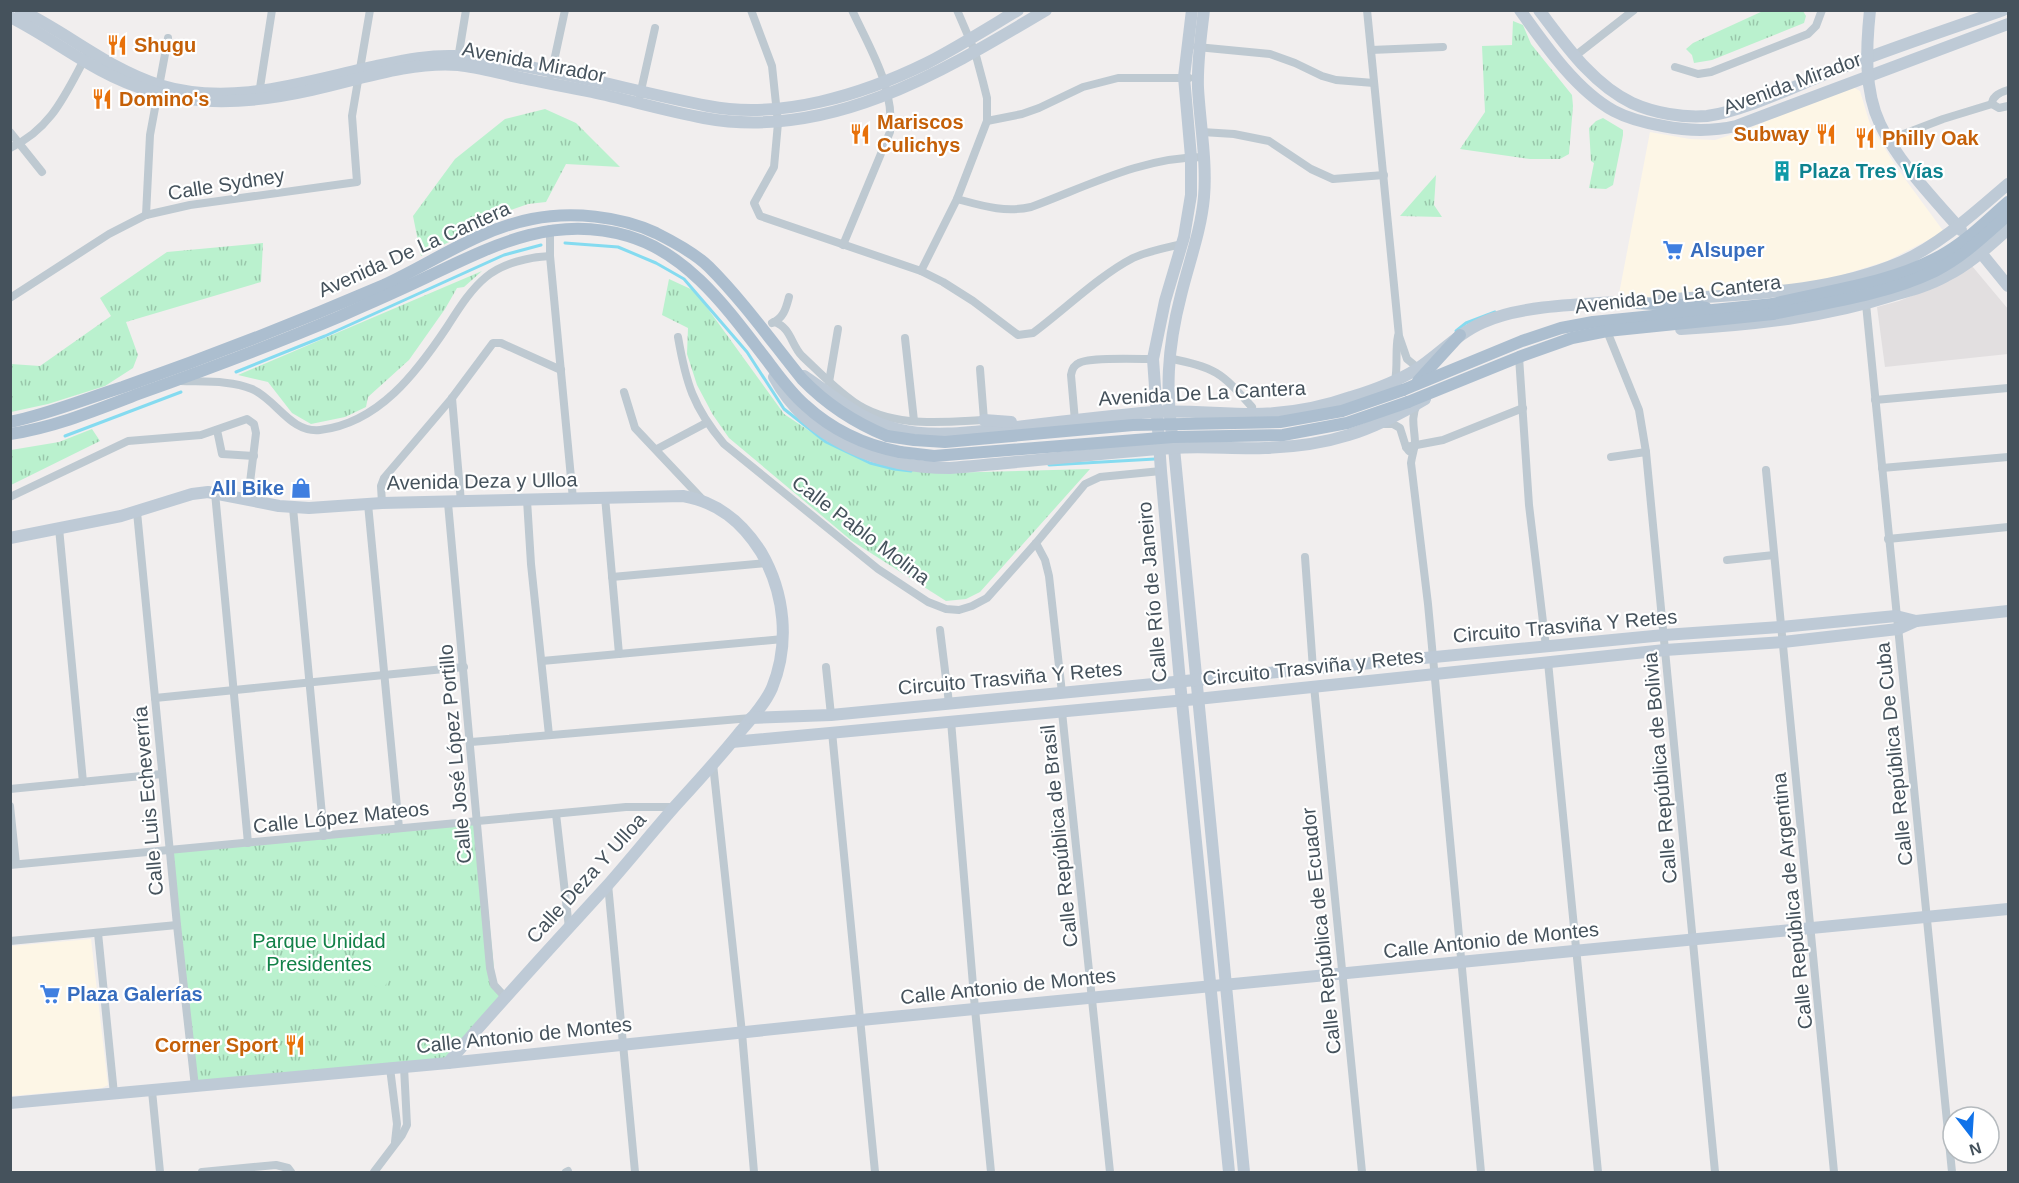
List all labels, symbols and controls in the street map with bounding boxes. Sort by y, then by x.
restaurant icon: Shugu [105,33,129,57]
place label: Shugu [134,34,196,56]
street label: Avenida Mirador [461,37,608,87]
street label: Avenida Mirador [1720,48,1864,118]
restaurant icon: Domino's [90,87,114,111]
place label: Domino's [119,88,209,110]
place label: Mariscos Culichys [877,111,964,156]
restaurant icon: Mariscos Culichys [848,122,872,146]
restaurant icon: Subway [1814,122,1838,146]
place label: Subway [1733,123,1810,145]
restaurant icon: Philly Oak [1853,126,1877,150]
place label: Philly Oak [1882,127,1980,149]
building icon: Plaza Tres Vías [1770,159,1794,183]
place label: Plaza Tres Vías [1799,160,1944,182]
street label: Calle Sydney [166,164,286,204]
street label: Avenida De La Cantera [315,196,514,301]
supermarket icon: Alsuper [1661,238,1685,262]
place label: Alsuper [1690,239,1765,261]
street label: Avenida De La Cantera [1574,270,1783,318]
street label: Avenida De La Cantera [1098,377,1307,409]
street label: Avenida Deza y Ulloa [386,468,578,494]
street label: Calle Pablo Molina [788,471,935,589]
shop icon: All Bike [289,476,313,500]
place label: All Bike [211,477,284,499]
street label: Calle Río de Janeiro [1133,501,1171,683]
street label: Circuito Trasviña Y Retes [1452,605,1678,647]
street label: Calle República De Cuba [1871,640,1917,867]
street label: Calle José López Portillo [434,643,476,865]
street label: Circuito Trasviña y Retes [1201,644,1425,690]
street label: Calle República de Bolivia [1639,650,1681,885]
street label: Circuito Trasviña Y Retes [897,657,1123,699]
street label: Calle Luis Echeverría [129,704,167,897]
street label: Calle República de Brasil [1036,724,1082,948]
street label: Calle República de Argentina [1767,771,1816,1030]
street label: Calle López Mateos [252,797,430,837]
street label: Calle República de Ecuador [1297,806,1345,1055]
street label: Calle Deza Y Ulloa [522,808,651,947]
street label: Calle Antonio de Montes [1382,918,1600,962]
park label: Parque Unidad Presidentes [252,930,386,975]
street label: Calle Antonio de Montes [899,964,1117,1008]
supermarket icon: Plaza Galerías [38,982,62,1006]
place label: Plaza Galerías [67,983,203,1005]
street label: Calle Antonio de Montes [415,1013,633,1057]
restaurant icon: Corner Sport [283,1033,307,1057]
place label: Corner Sport [155,1034,278,1056]
north arrow [1941,1105,2001,1165]
text: N [1967,1139,1983,1159]

